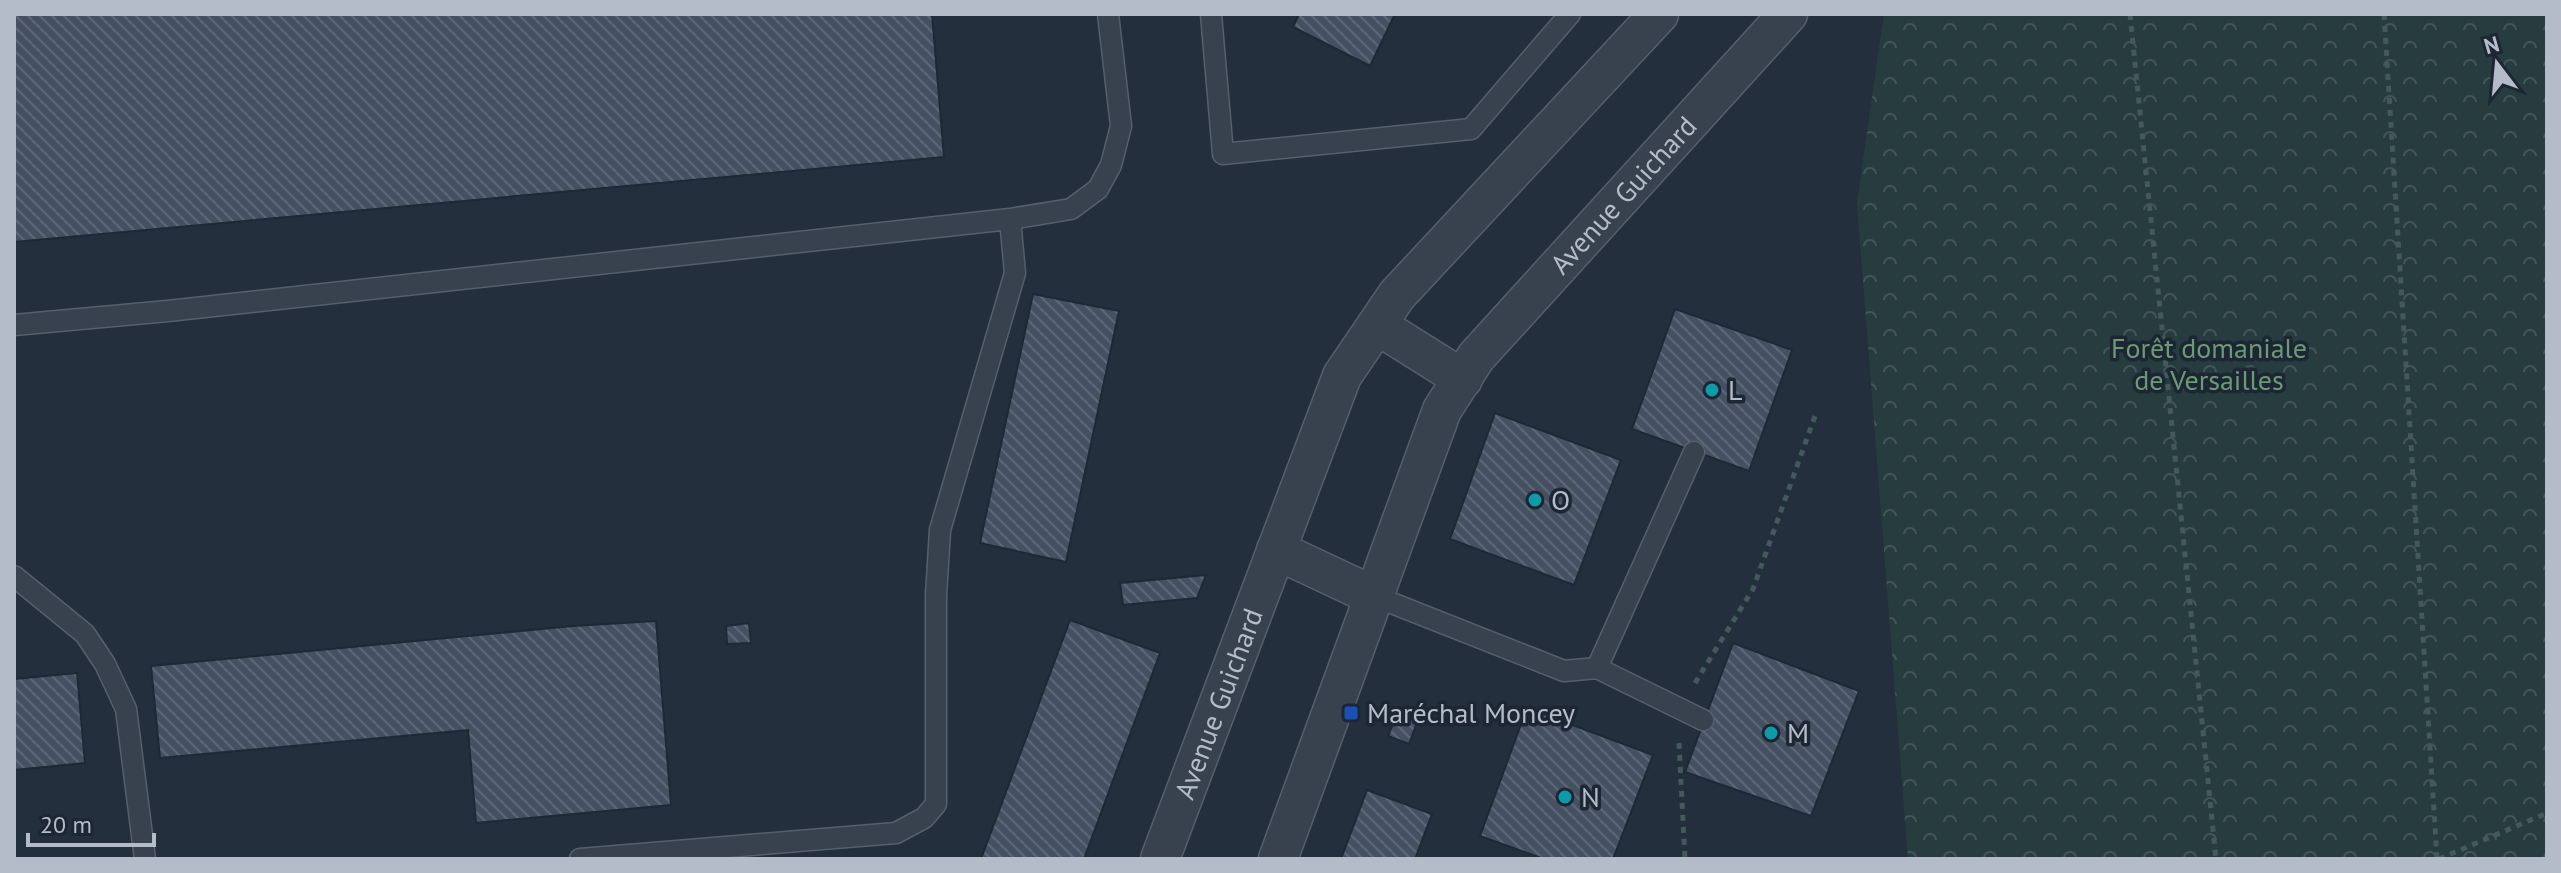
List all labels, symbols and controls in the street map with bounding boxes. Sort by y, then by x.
north arrow [2457,24,2537,104]
text: N [2481,29,2502,60]
street label: Avenue Guichard [1542,108,1704,282]
park label: Forêt domaniale de Versailles [2111,329,2307,398]
place label: L [1728,371,1742,408]
marker: L [1703,381,1721,399]
place label: O [1551,481,1570,518]
marker: O [1526,491,1544,509]
street label: Avenue Guichard [1165,603,1271,804]
place label: Maréchal Moncey [1367,694,1575,731]
marker: Maréchal Moncey [1342,704,1360,722]
place label: M [1787,714,1809,751]
marker: M [1762,724,1780,742]
place label: N [1581,778,1600,815]
marker: N [1556,788,1574,806]
scale bar [28,797,154,847]
text: 20 m [40,809,92,840]

